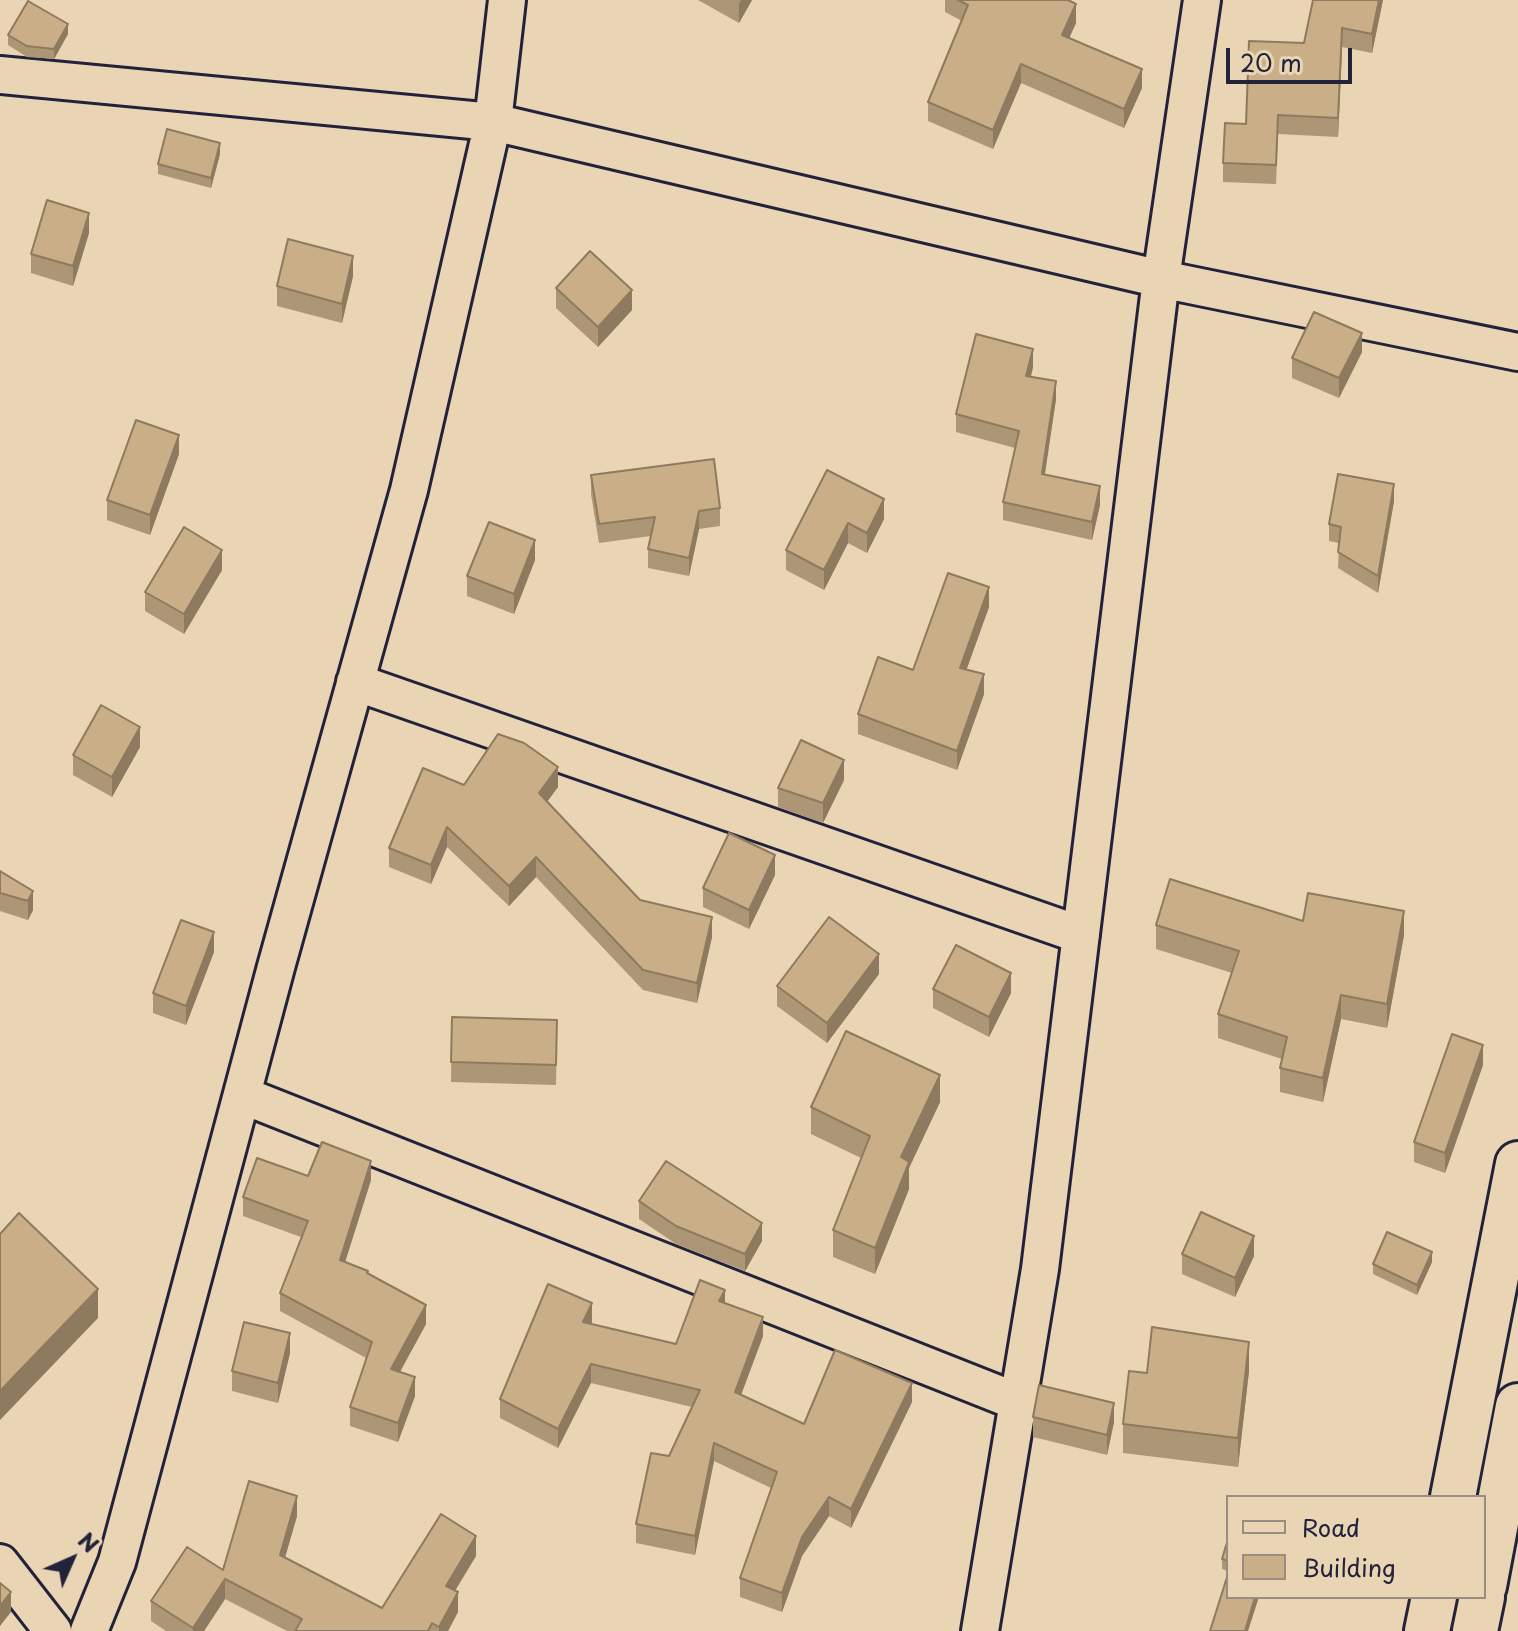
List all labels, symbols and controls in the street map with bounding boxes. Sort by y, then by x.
scale bar [1230,32,1356,82]
text: 20 m [1240,44,1302,80]
legend [1226,1495,1486,1599]
text: Road [1302,1509,1360,1545]
north arrow [32,1519,112,1599]
text: N [71,1524,107,1560]
text: Building [1302,1549,1396,1585]

